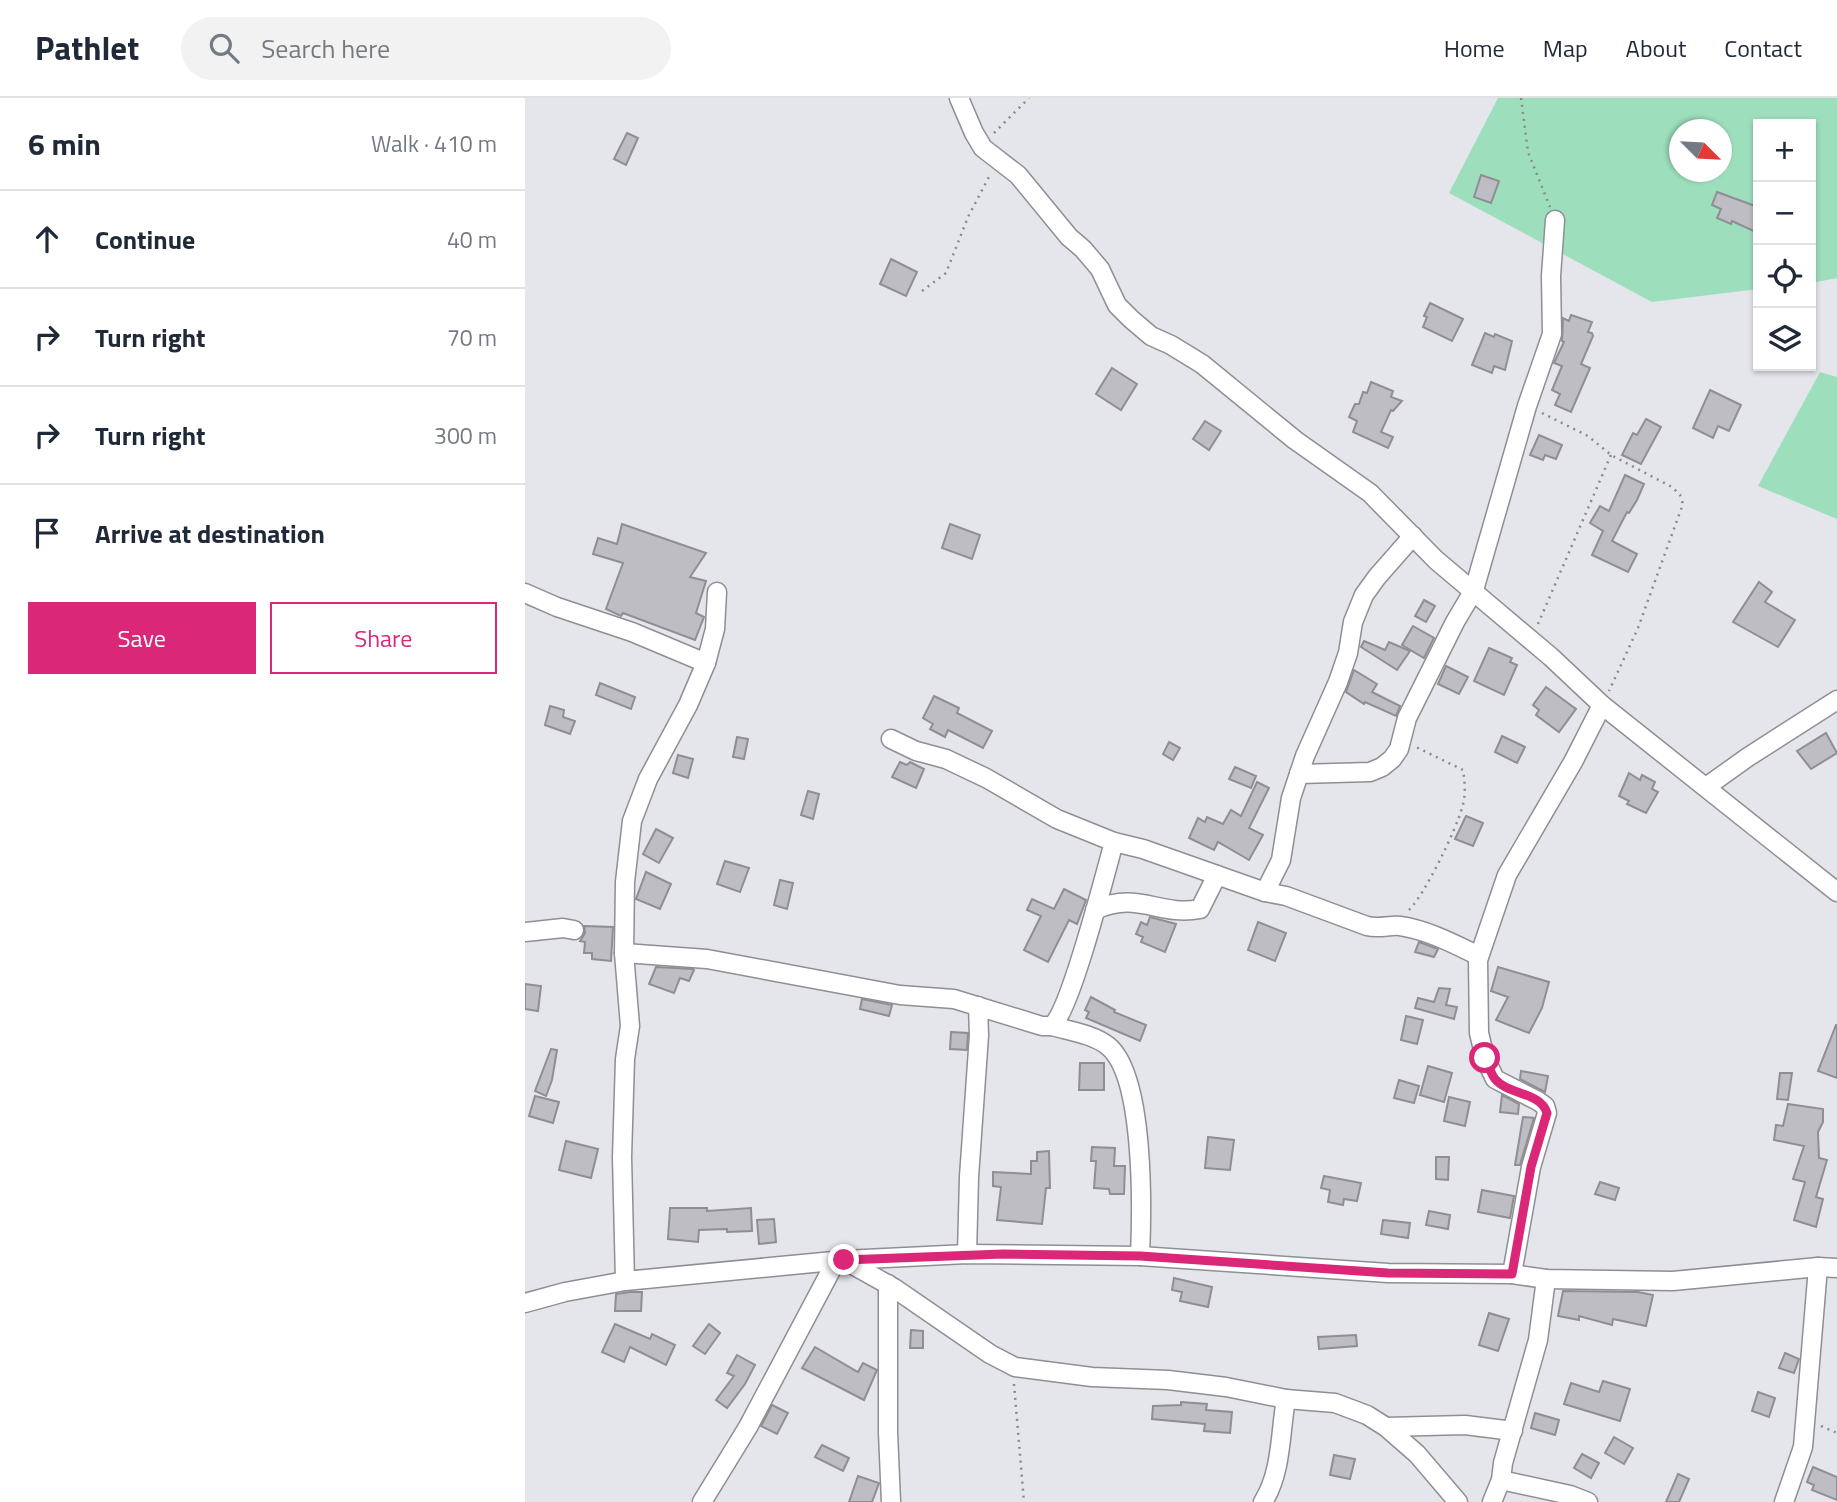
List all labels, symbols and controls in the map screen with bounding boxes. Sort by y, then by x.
search box [181,17,671,80]
text: Pathlet [35,23,139,73]
icon: search [205,29,243,67]
text: Search here [261,29,390,68]
text: Home [1444,30,1505,66]
text: Map [1543,30,1588,66]
text: About [1626,30,1686,66]
text: Contact [1724,30,1802,66]
north arrow [1669,119,1732,182]
map controls [1753,119,1816,371]
button: + [1753,119,1816,182]
text: 6 min [28,121,101,167]
text: Walk · 410 m [371,126,497,161]
button: − [1753,182,1816,245]
icon: ahead [28,220,66,258]
text: Continue [95,220,195,259]
text: 40 m [447,222,497,257]
button: locate [1753,245,1816,308]
button: layers [1753,308,1816,371]
icon: right [28,318,66,356]
text: Turn right [95,318,206,357]
text: 70 m [447,320,497,355]
icon: right [28,416,66,454]
text: Turn right [95,416,206,455]
text: 300 m [434,418,497,453]
icon: arrive [28,514,66,552]
text: Arrive at destination [95,514,325,553]
button: Save [28,602,256,674]
button: Share [270,602,497,674]
route start [1469,1042,1500,1073]
route end [828,1244,859,1275]

